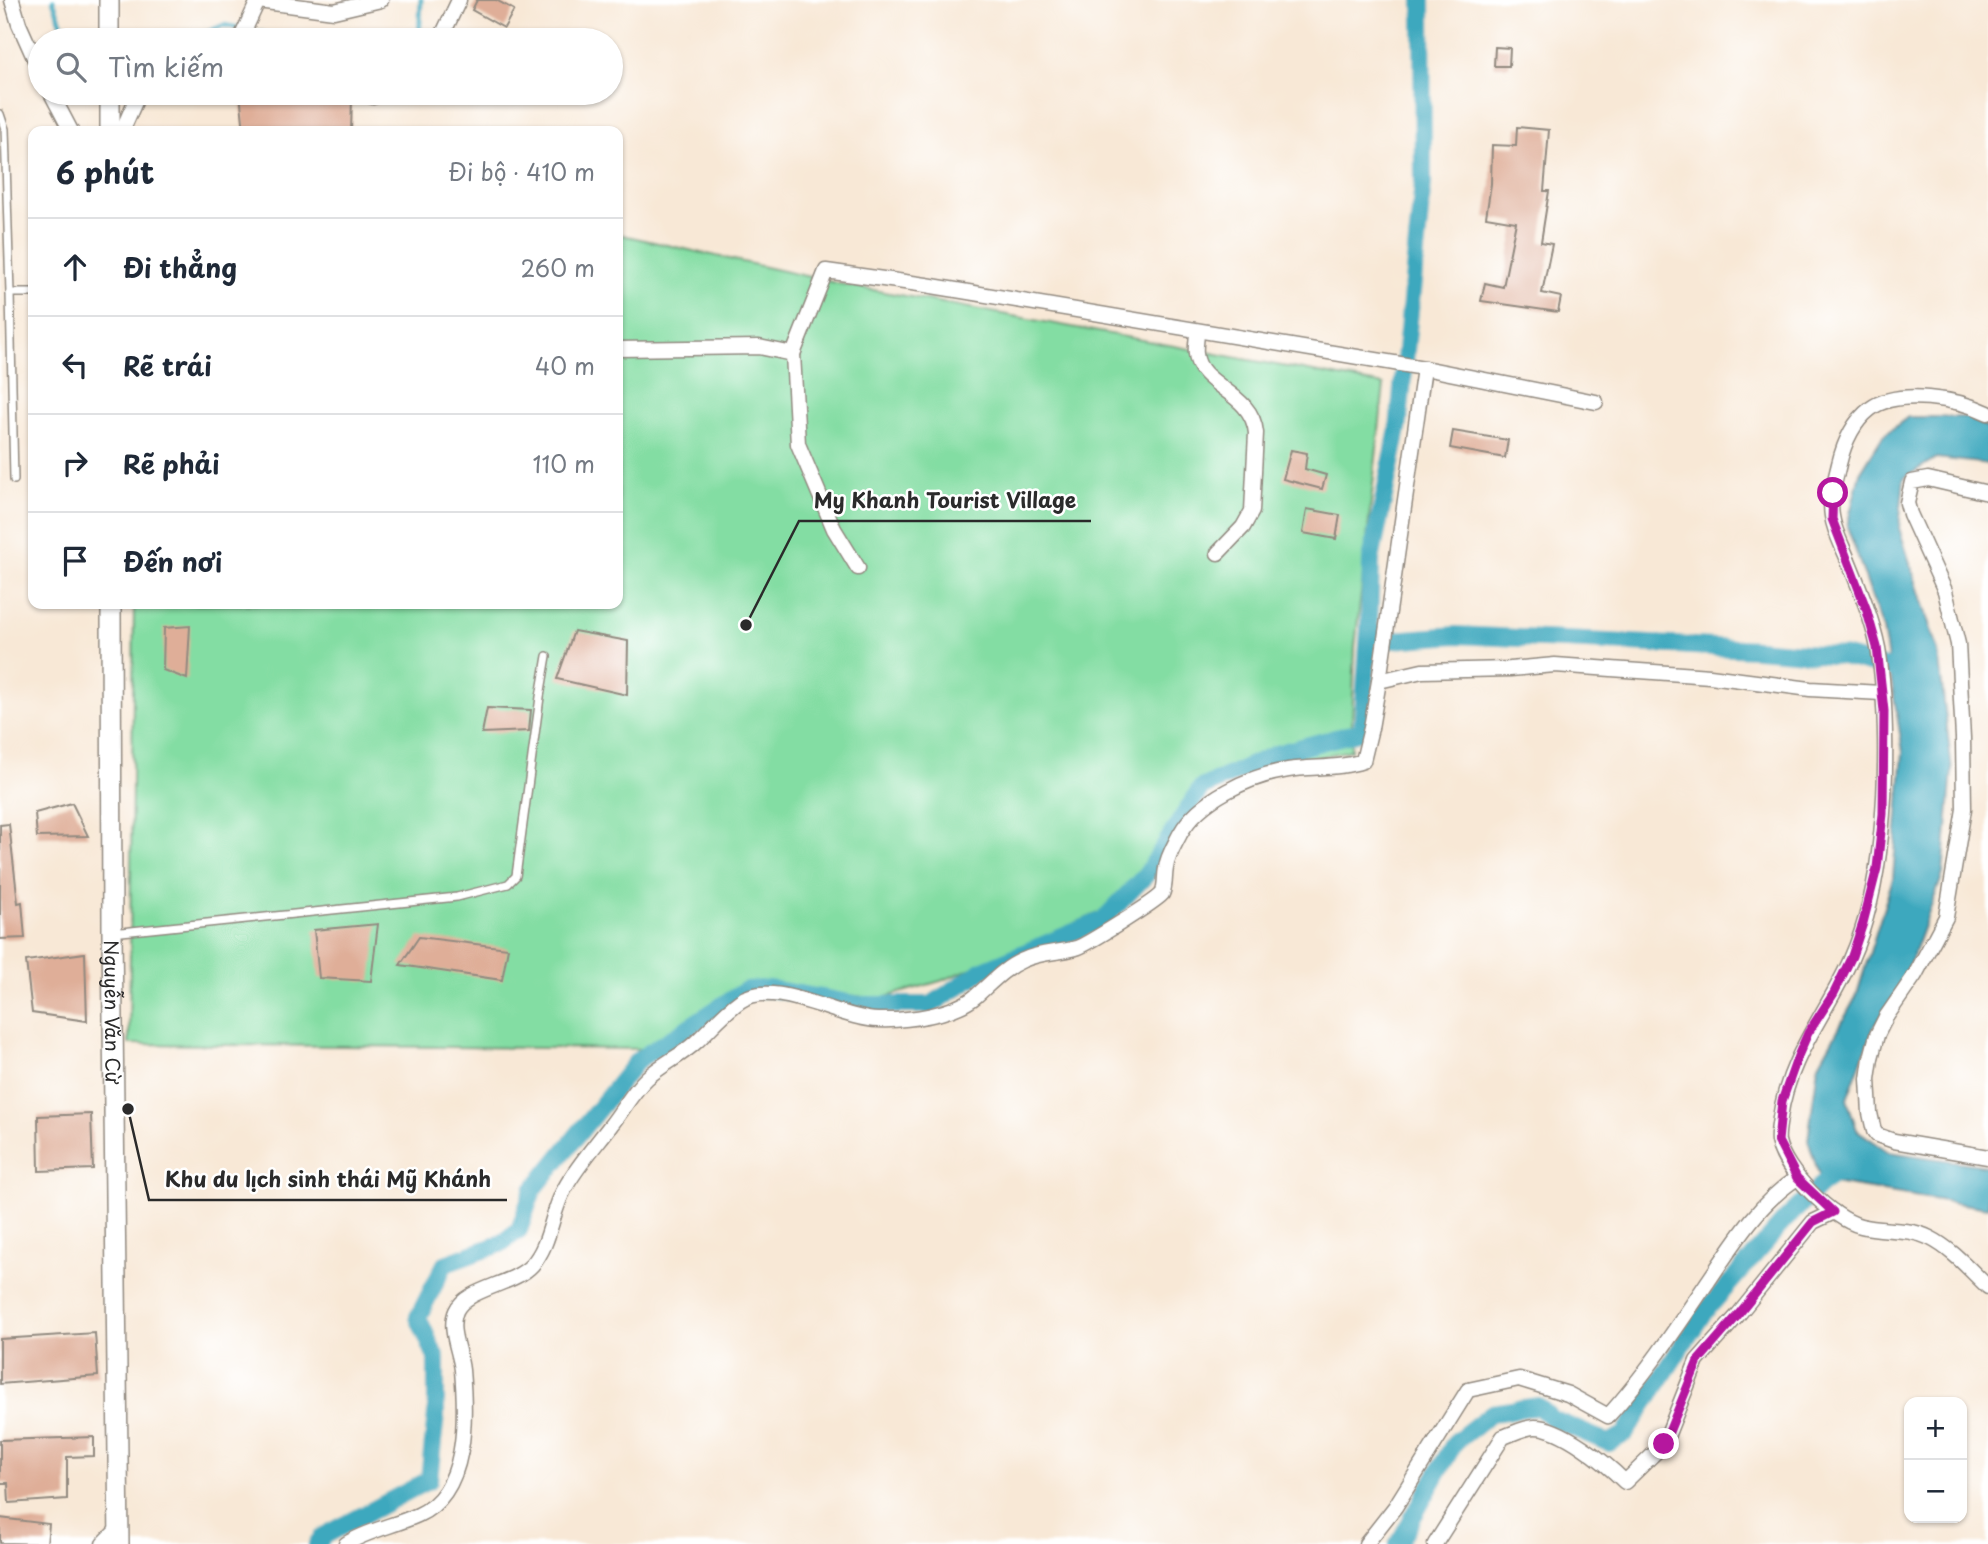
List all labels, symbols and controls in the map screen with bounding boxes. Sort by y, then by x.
search box [28,28,623,105]
text: Tìm kiếm [108,47,224,86]
icon: search [52,48,90,86]
text: 6 phút [56,149,154,194]
text: Đi bộ · 410 m [448,154,595,189]
icon: ahead [56,248,94,286]
text: Đi thẳng [123,248,237,287]
text: 260 m [520,250,595,285]
icon: left [56,346,94,384]
text: Rẽ trái [123,346,212,385]
text: 40 m [535,348,595,383]
icon: right [56,444,94,482]
text: Rẽ phải [123,444,220,483]
text: 110 m [533,446,595,481]
route start [1817,477,1848,508]
callout: My Khanh Tourist Village [799,479,1091,521]
text: My Khanh Tourist Village [814,483,1076,515]
icon: arrive [56,542,94,580]
text: Đến nơi [123,542,222,581]
street label: Nguyễn Văn Cừ [98,940,128,1085]
callout: Khu du lịch sinh thái Mỹ Khánh [149,1158,507,1200]
text: Khu du lịch sinh thái Mỹ Khánh [165,1162,491,1194]
map controls [1904,1397,1967,1523]
button: + [1904,1397,1967,1460]
route end [1648,1428,1679,1459]
button: − [1904,1460,1967,1523]

